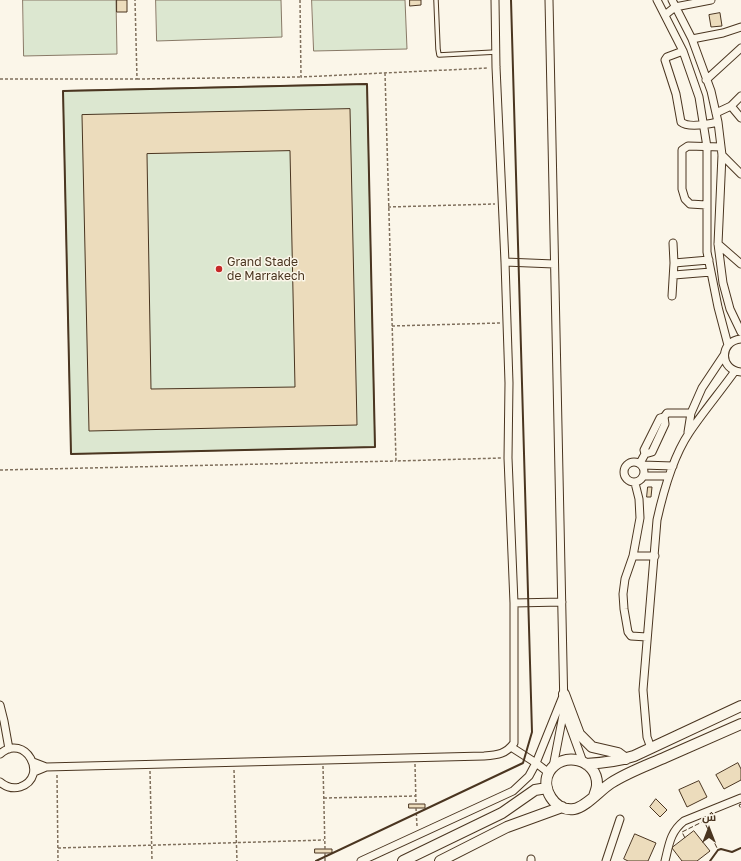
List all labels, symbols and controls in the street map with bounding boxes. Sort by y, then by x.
place label: Grand Stade de Marrakech [227,255,305,283]
marker: Grand Stade de Marrakech [214,264,224,274]
north arrow [689,809,729,849]
text: ش [702,810,716,823]

